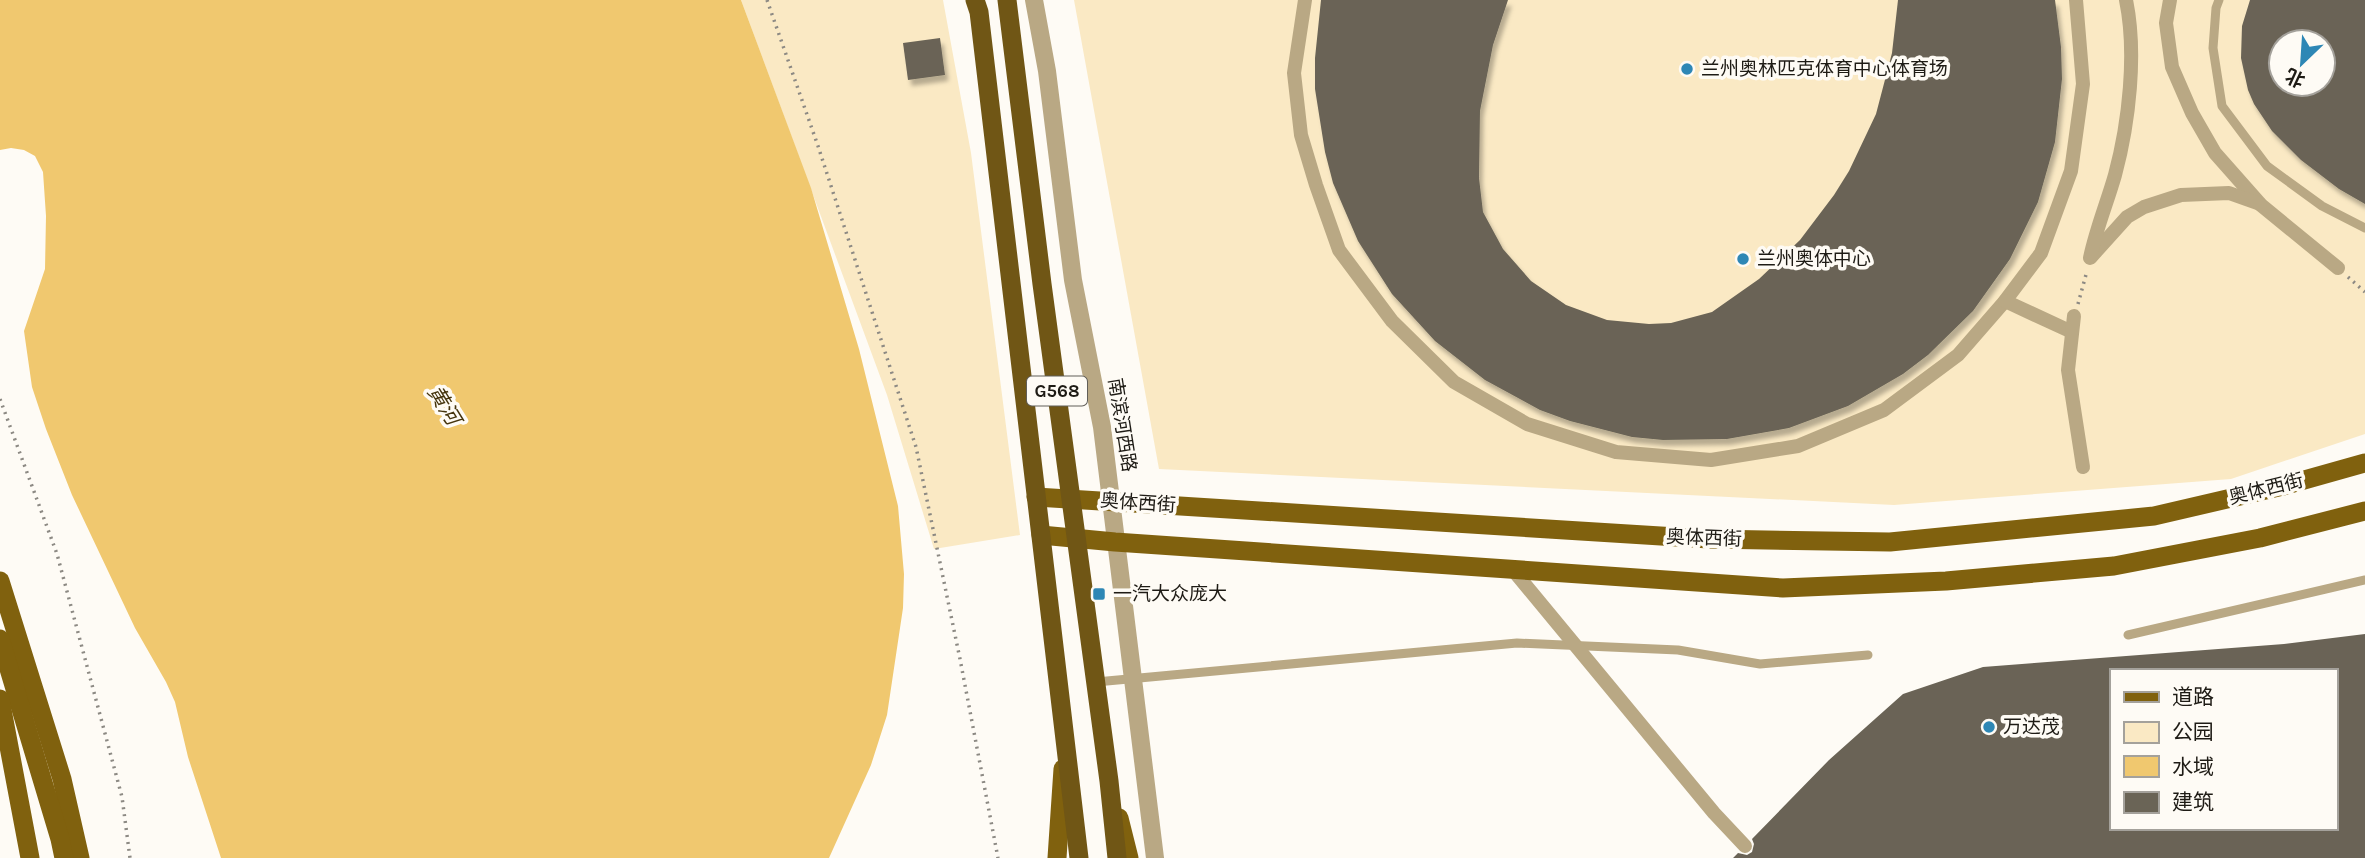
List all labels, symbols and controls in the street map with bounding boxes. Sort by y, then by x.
north arrow [2267,28,2337,98]
place label: 兰州奥林匹克体育中心体育场 [1701,58,1948,80]
marker: 兰州奥林匹克体育中心体育场 [1679,61,1695,77]
text: 北 [2282,64,2309,91]
place label: 兰州奥体中心 [1757,248,1871,270]
marker: 兰州奥体中心 [1735,251,1751,267]
road number: G568 [1027,376,1087,405]
street label: 南滨河西路 [1104,376,1140,474]
water label: 黄河 [423,381,467,433]
street label: 奥体西街 [2226,469,2306,509]
street label: 奥体西街 [1099,489,1177,517]
street label: 奥体西街 [1666,526,1742,550]
place label: 一汽大众庞大 [1113,583,1227,605]
marker: 一汽大众庞大 [1091,586,1107,602]
legend [2110,669,2337,830]
text: 道路 [2172,685,2214,709]
place label: 万达茂 [2003,716,2060,738]
marker: 万达茂 [1981,719,1997,735]
text: 公园 [2172,720,2214,744]
text: 水域 [2172,755,2214,779]
text: 建筑 [2172,790,2214,814]

